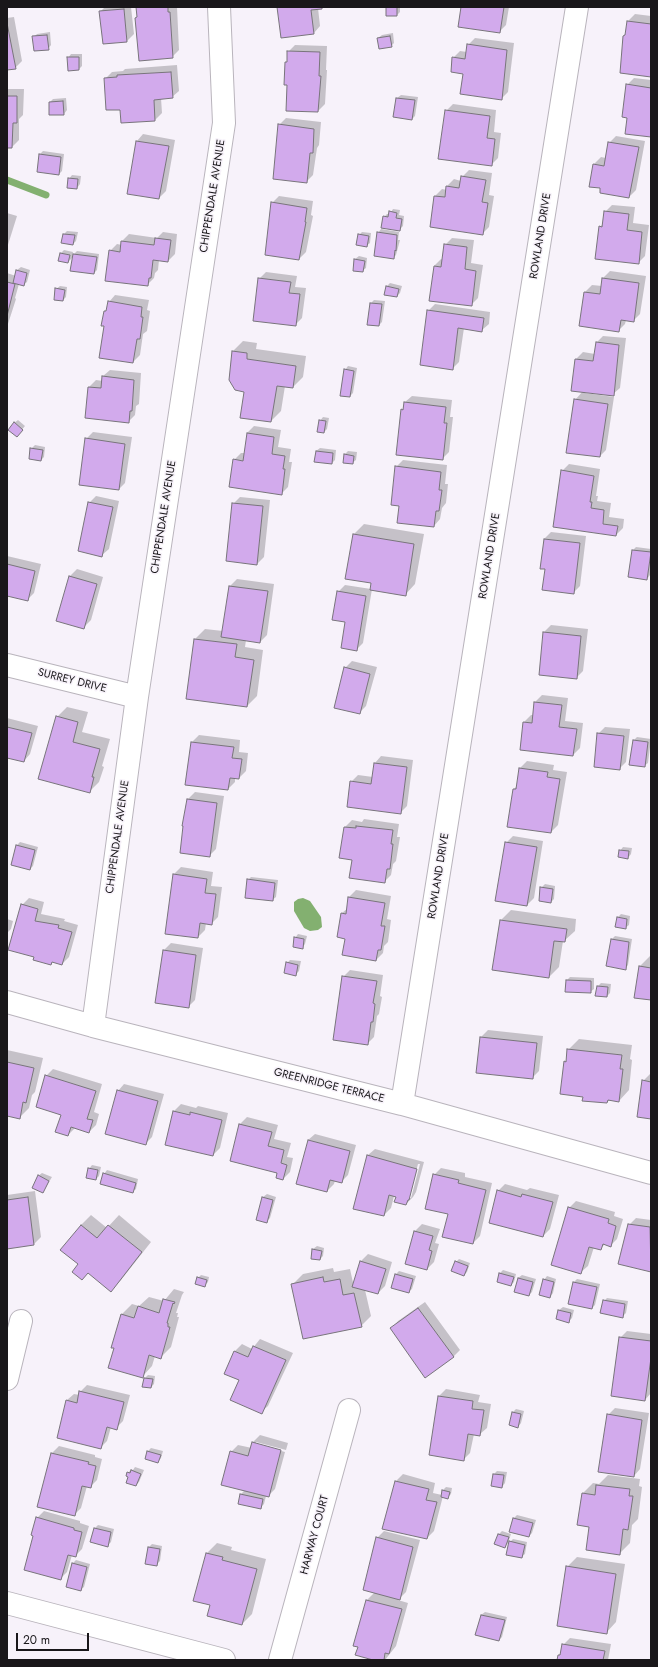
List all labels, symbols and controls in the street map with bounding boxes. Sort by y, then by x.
street label: CHIPPENDALE AVENUE [198,138,228,254]
street label: ROWLAND DRIVE [528,192,554,280]
street label: CHIPPENDALE AVENUE [149,459,179,575]
street label: ROWLAND DRIVE [477,512,503,600]
street label: SURREY DRIVE [36,666,108,696]
street label: CHIPPENDALE AVENUE [104,779,132,895]
street label: ROWLAND DRIVE [426,832,452,920]
street label: GREENRIDGE TERRACE [272,1066,386,1106]
street label: HARWAY COURT [298,1494,332,1576]
scale bar [18,1625,91,1651]
text: 20 m [23,1631,50,1649]

